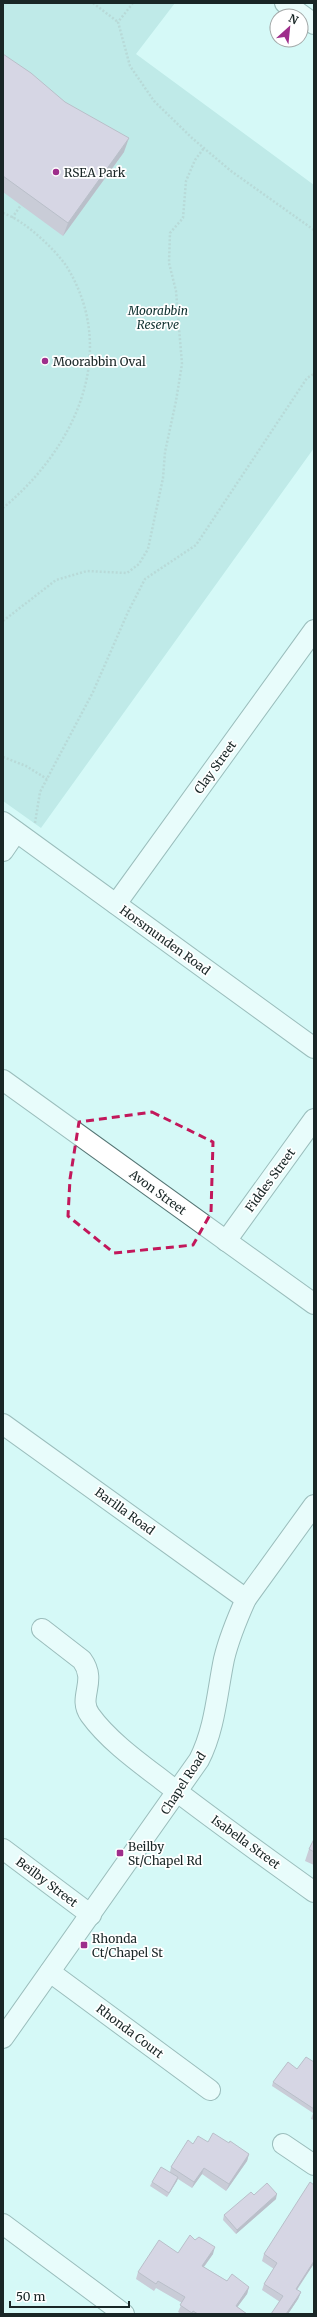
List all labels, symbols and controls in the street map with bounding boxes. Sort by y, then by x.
north arrow [269,8,309,48]
text: N [286,11,301,27]
place label: RSEA Park [64,165,126,180]
marker: RSEA Park [51,167,61,177]
park label: Moorabbin Reserve [127,303,188,332]
place label: Moorabbin Oval [53,354,146,369]
marker: Moorabbin Oval [40,356,50,366]
street label: Clay Street [191,737,239,796]
street label: Horsmunden Road [117,902,213,978]
street label: Fiddes Street [242,1145,298,1215]
street label: Avon Street [126,1166,190,1218]
street label: Barilla Road [92,1484,158,1538]
street label: Chapel Road [157,1749,209,1817]
street label: Isabella Street [209,1812,284,1872]
place label: Beilby St/Chapel Rd [128,1839,202,1868]
marker: Beilby St/Chapel Rd [115,1848,125,1858]
street label: Beilby Street [13,1854,81,1910]
place label: Rhonda Ct/Chapel St [92,1931,163,1960]
marker: Rhonda Ct/Chapel St [79,1940,89,1950]
street label: Rhonda Court [93,2001,167,2061]
scale bar [10,2283,129,2309]
text: 50 m [16,2289,45,2304]

